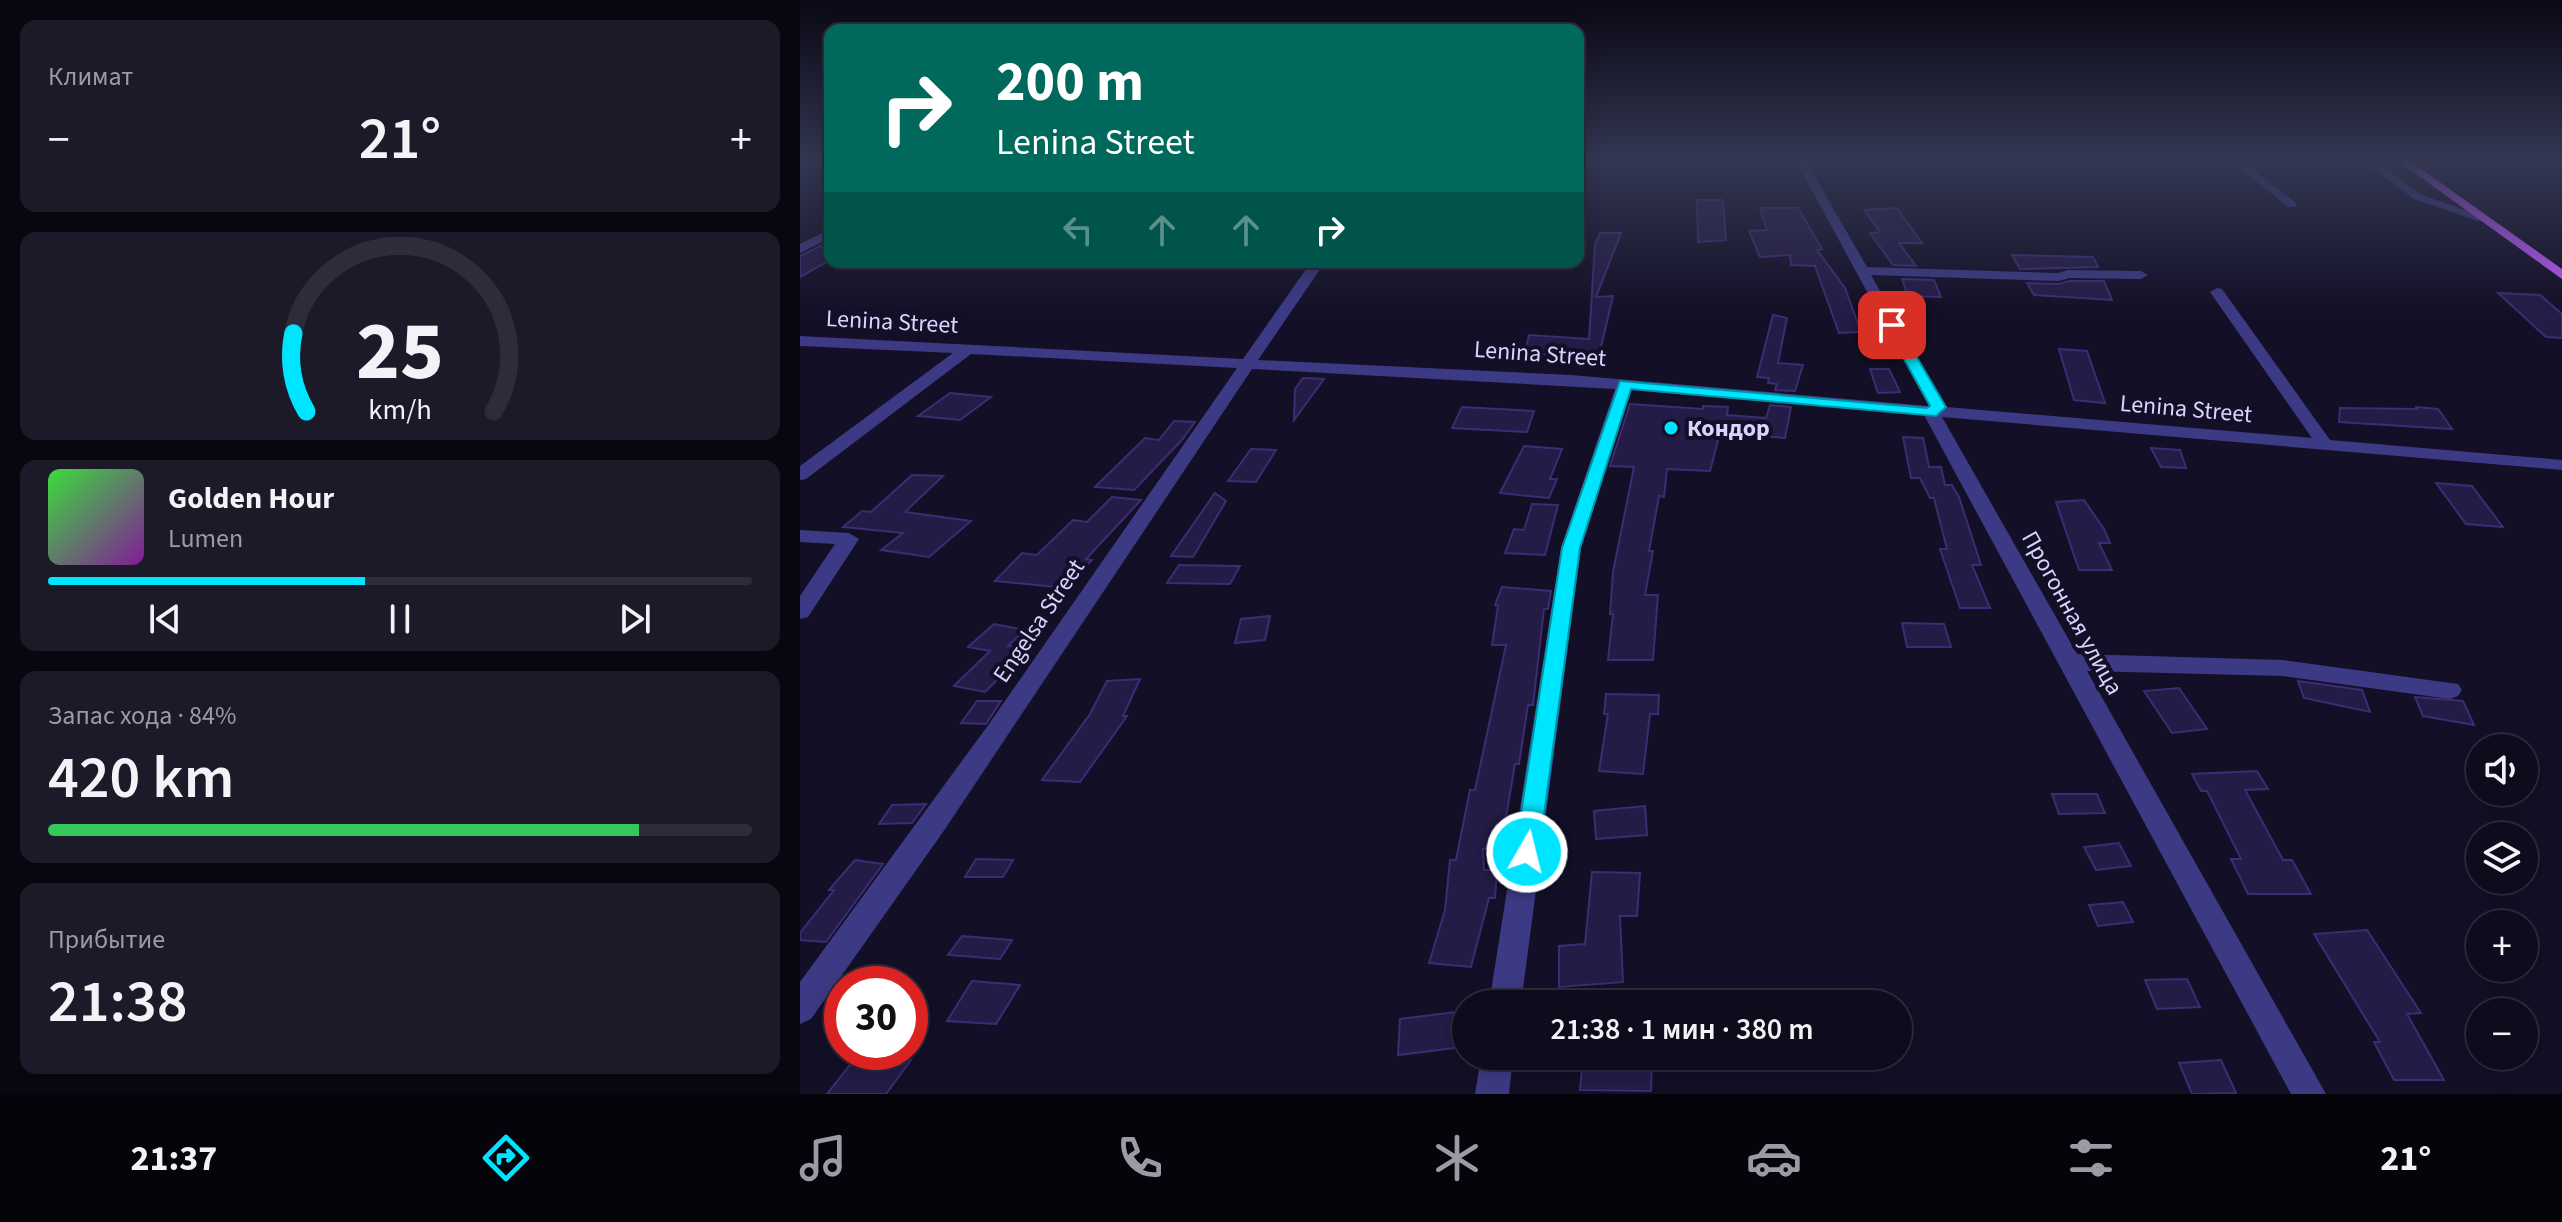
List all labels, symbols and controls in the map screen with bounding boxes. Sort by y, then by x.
text: 200 m [996,43,1144,122]
icon: right [864,56,968,160]
text: Климат [48,58,133,95]
text: 21° [359,97,441,182]
text: − [48,109,70,172]
text: + [730,109,752,172]
text: Lenina Street [996,117,1195,168]
icon: left [1056,208,1100,252]
icon: ahead [1140,208,1184,252]
icon: ahead [1224,208,1268,252]
icon: right [1308,208,1352,252]
pin [1858,291,1926,359]
text: 25 [356,292,444,410]
street label: Lenina Street [825,301,959,343]
icon: arrive [1870,303,1914,347]
street label: Lenina Street [1473,332,1607,376]
street label: Lenina Street [2118,386,2254,432]
text: km/h [368,390,432,430]
place label: Кондор [1687,411,1770,446]
marker: Кондор [1662,419,1680,437]
text: Golden Hour [168,477,334,520]
text: Lumen [168,520,243,557]
street label: Прогонная улица [2012,525,2132,701]
street label: Engelsa Street [985,552,1093,690]
icon: previous [143,597,187,641]
icon: pause [378,597,422,641]
icon: next [613,597,657,641]
text: Запас хода · 84% [48,697,236,734]
map controls [2466,734,2538,1070]
button: sound [2466,734,2538,806]
text: 420 km [48,736,234,821]
position arrow [1485,810,1569,894]
button: layers [2466,822,2538,894]
button: + [2466,910,2538,982]
text: Прибытие [48,921,165,958]
text: 21:38 [48,960,188,1045]
speed limit sign: 30 [824,966,928,1070]
button: − [2466,998,2538,1070]
text: 21:38 · 1 мин · 380 m [1551,1008,1813,1051]
icon: directions [478,1130,534,1186]
icon: music [795,1130,851,1186]
icon: phone [1112,1130,1168,1186]
icon: climate [1429,1130,1485,1186]
icon: car [1746,1130,1802,1186]
icon: filters [2063,1130,2119,1186]
text: 21:37 [131,1133,217,1184]
text: 21° [2380,1133,2432,1184]

